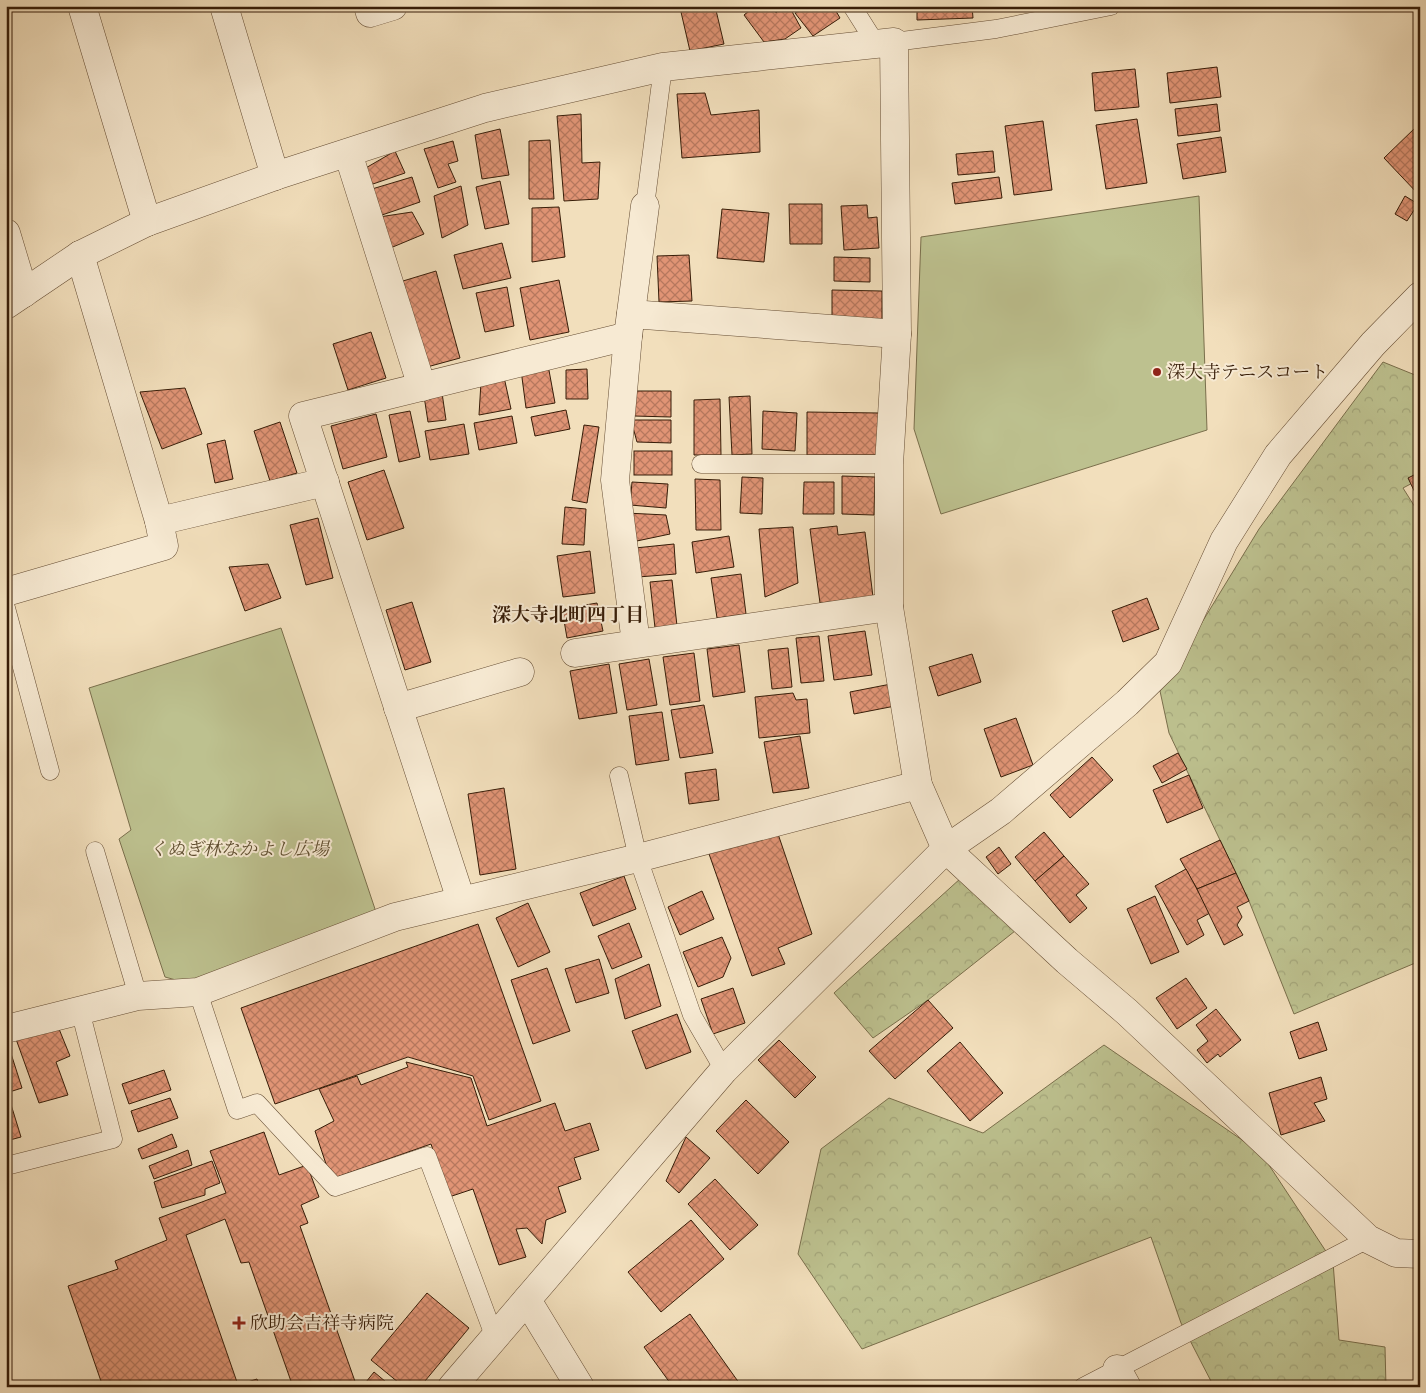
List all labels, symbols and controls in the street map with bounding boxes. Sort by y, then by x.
place label: 深大寺テニスコート [1167,361,1328,384]
marker: 深大寺テニスコート [1151,366,1163,378]
district label: 深大寺北町四丁目 [492,603,644,627]
park label: くぬぎ林なかよし広場 [149,838,331,861]
place label: 欣助会吉祥寺病院 [250,1312,394,1335]
marker: 欣助会吉祥寺病院 [232,1316,246,1330]

